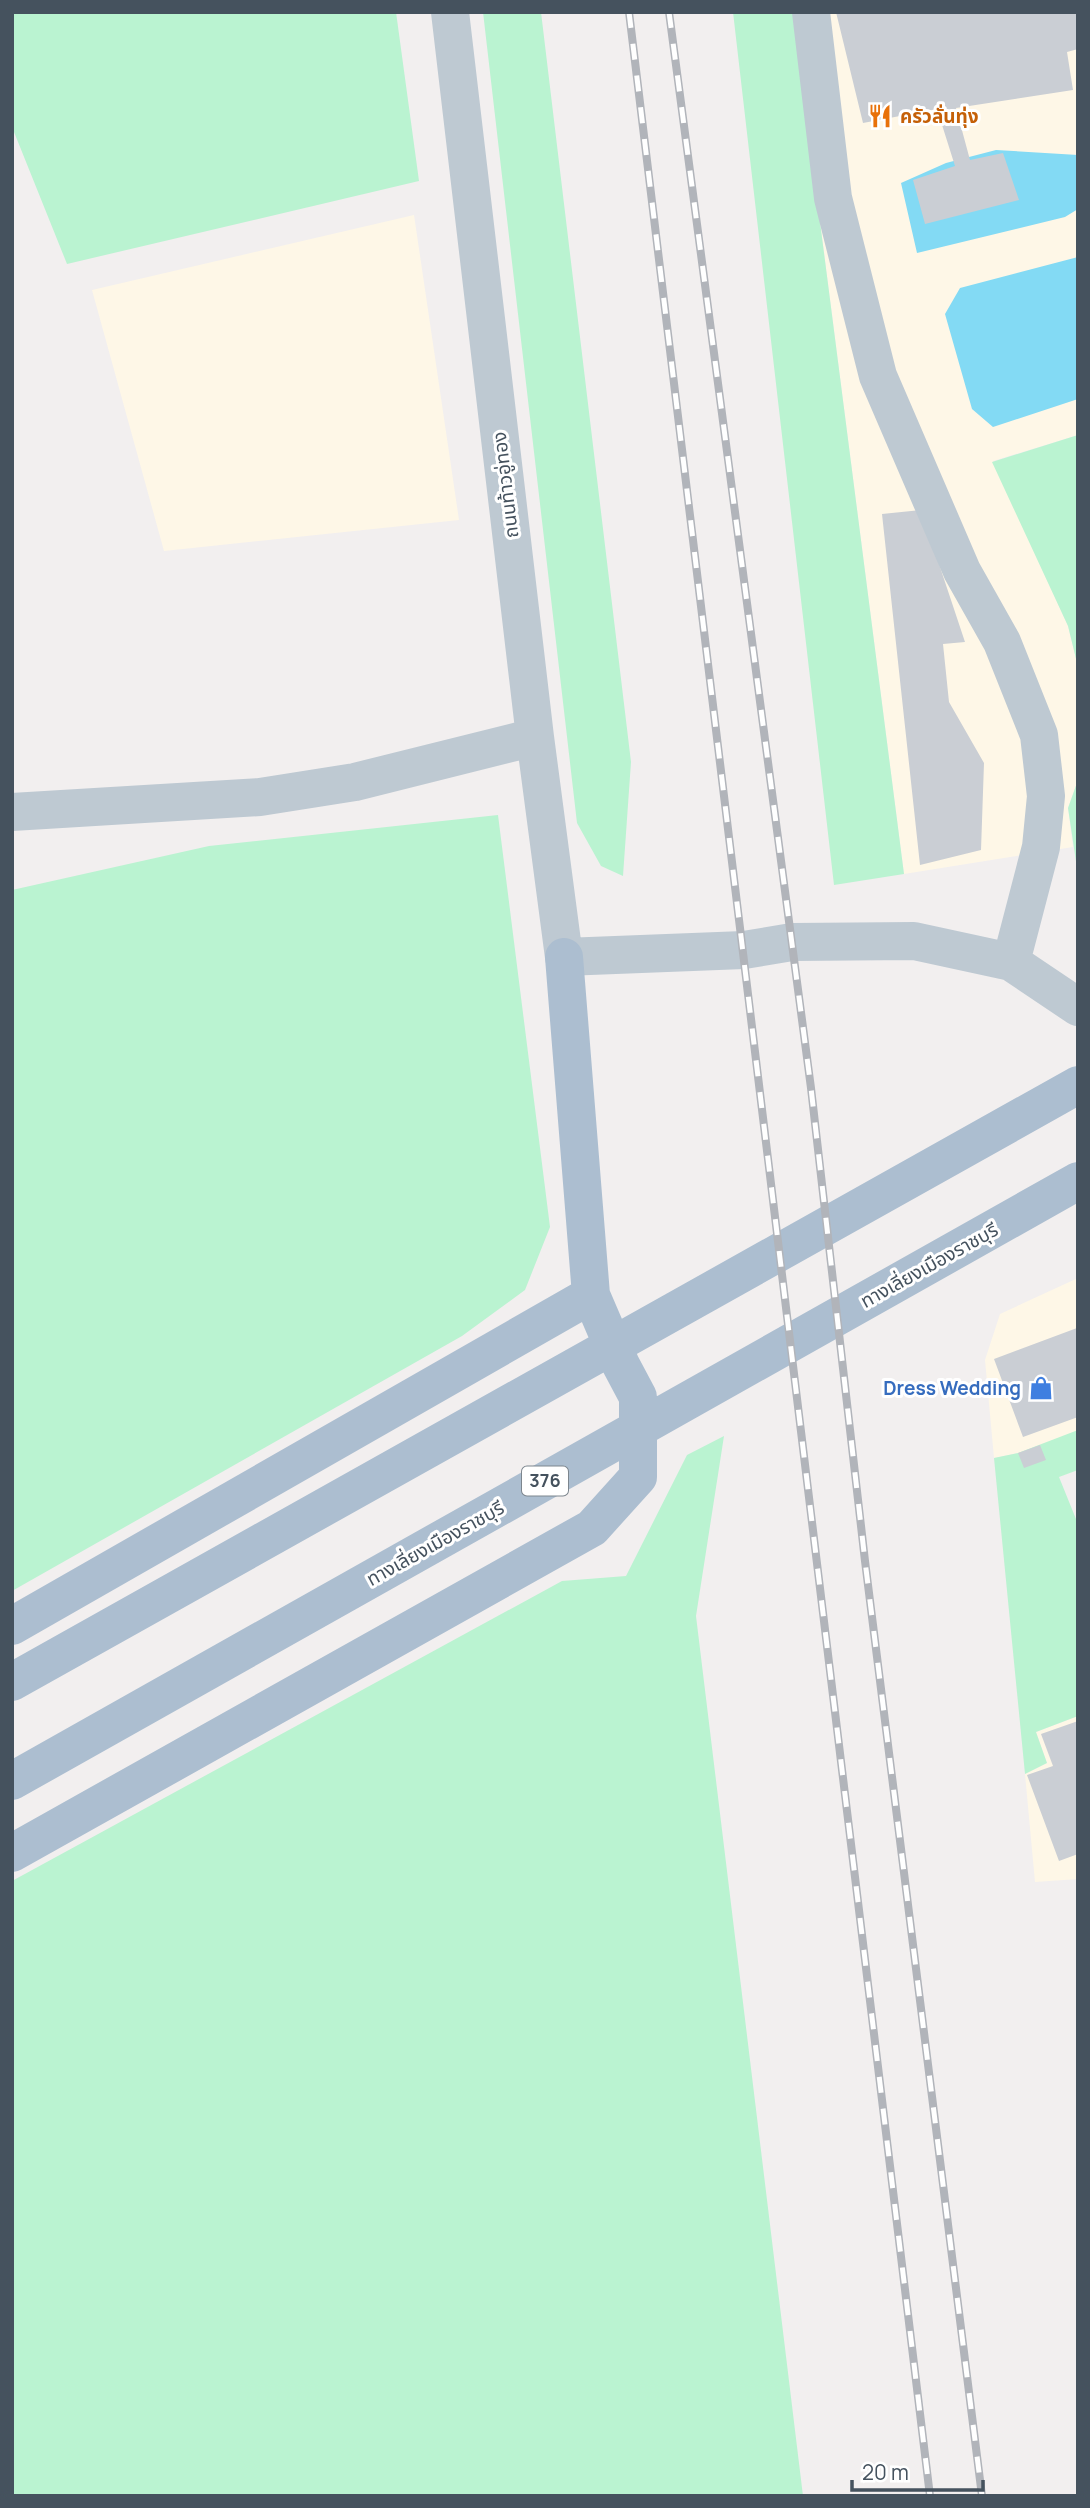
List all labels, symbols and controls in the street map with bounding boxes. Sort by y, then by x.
restaurant icon: ครัวลั่นทุ่ง [866,102,894,130]
place label: ครัวลั่นทุ่ง [900,103,979,129]
street label: ถนนท้าวอู่ทอง [486,430,524,540]
street label: ทางเลี่ยงเมืองราชบุรี [855,1216,1003,1314]
shop icon: Dress Wedding [1027,1374,1055,1402]
place label: Dress Wedding [883,1375,1021,1401]
road number: 376 [522,1466,568,1496]
street label: ทางเลี่ยงเมืองราชบุรี [361,1494,509,1592]
scale bar [852,2448,983,2492]
text: 20 m [862,2458,909,2486]

